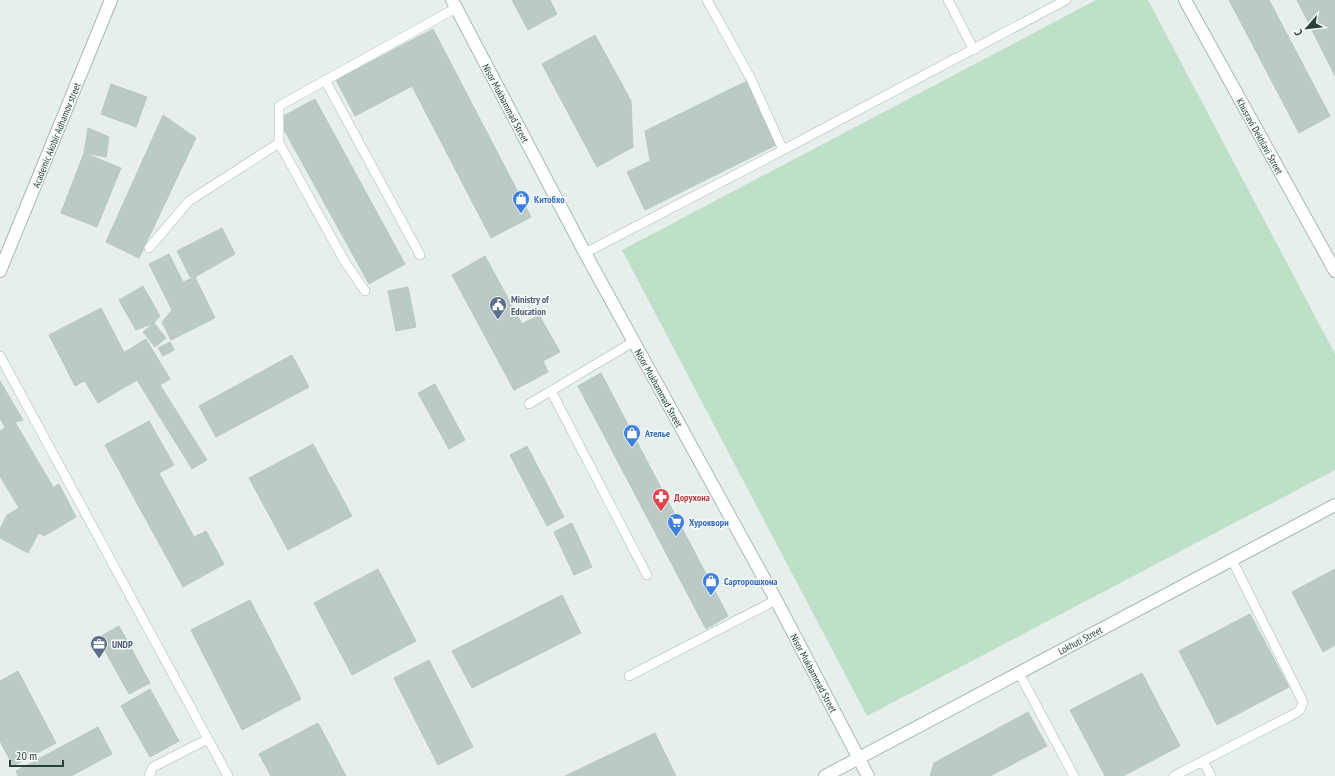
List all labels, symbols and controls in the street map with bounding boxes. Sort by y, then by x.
north arrow [1287,8,1327,48]
text: С [1291,27,1306,38]
street label: Nisor Mukhammad Street [479,62,532,145]
street label: Academic Akobir Adhamov street [29,81,84,190]
street label: Khusravi Dekhlavi Street [1233,96,1286,177]
shop icon: Китобхо [511,189,531,214]
place label: Китобхо [534,193,565,206]
place label: Ministry of Education [511,293,550,318]
public building icon: Ministry of Education [488,295,508,320]
street label: Nisor Mukhammad Street [632,347,686,430]
shop icon: Ателье [622,423,642,448]
place label: Ателье [644,427,670,440]
pharmacy icon: Дорухона [651,487,671,512]
place label: Дорухона [674,491,710,504]
supermarket icon: Хуроквори [666,512,686,537]
place label: Хуроквори [689,516,729,529]
shop icon: Сарторошхона [701,571,721,596]
place label: Сарторошхона [724,575,778,588]
street label: Lokhuti Street [1056,623,1105,658]
street label: Nisor Mukhammad Street [787,632,840,715]
office icon: UNDP [89,634,109,659]
place label: UNDP [112,638,133,651]
scale bar [10,742,63,768]
text: 20 m [16,748,37,763]

